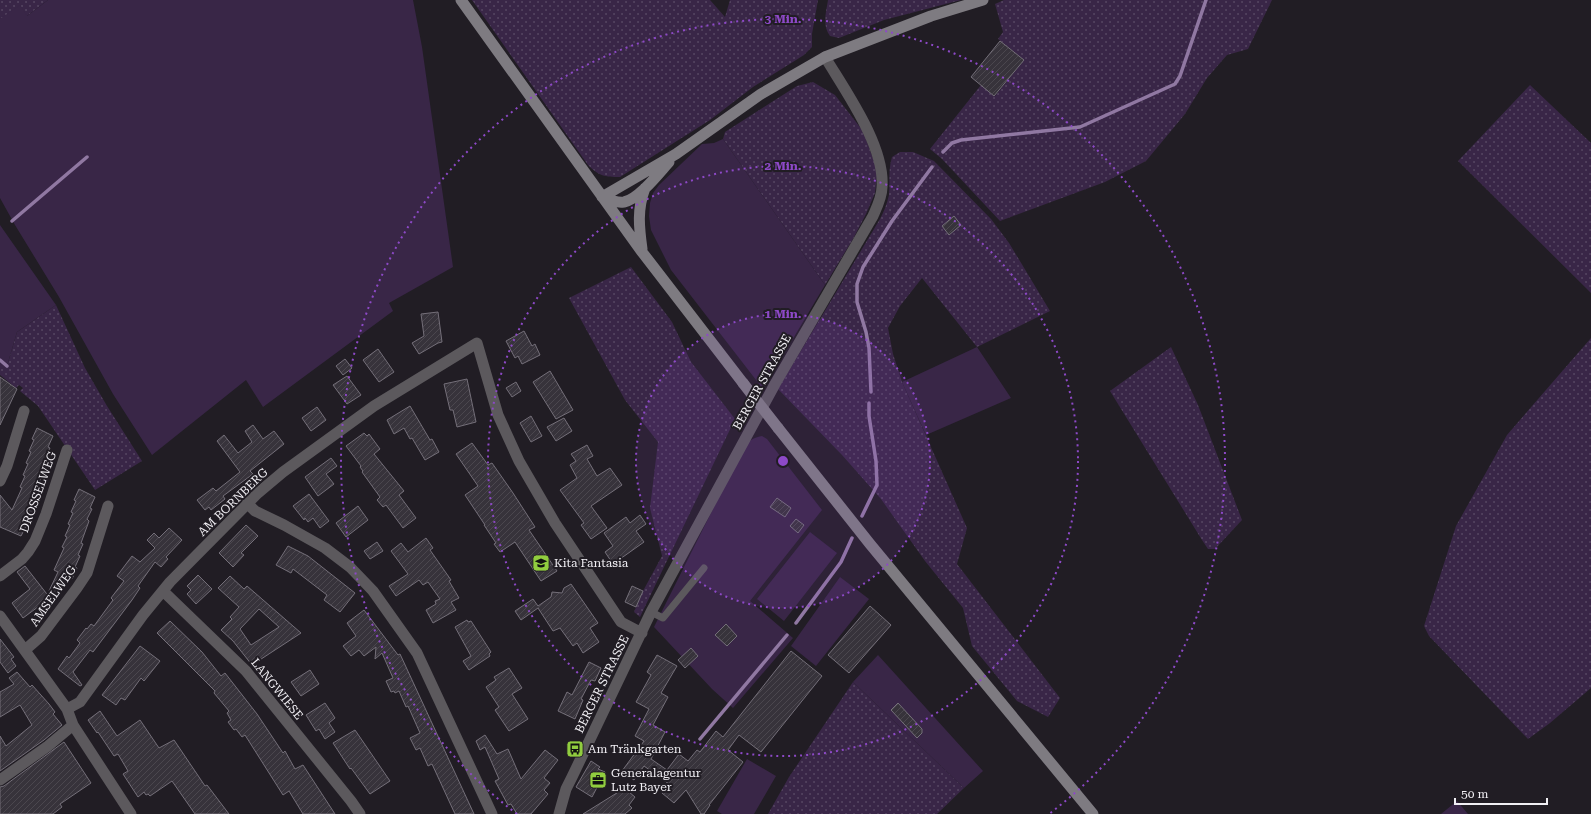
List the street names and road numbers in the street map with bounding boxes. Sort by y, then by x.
street label: BERGER STRASSE [730,332,794,432]
street label: DROSSELWEG [17,449,59,535]
street label: AM BORNBERG [195,465,271,539]
street label: AMSELWEG [27,562,80,629]
street label: BERGER STRASSE [572,633,632,735]
street label: LANGWIESE [248,656,306,722]

